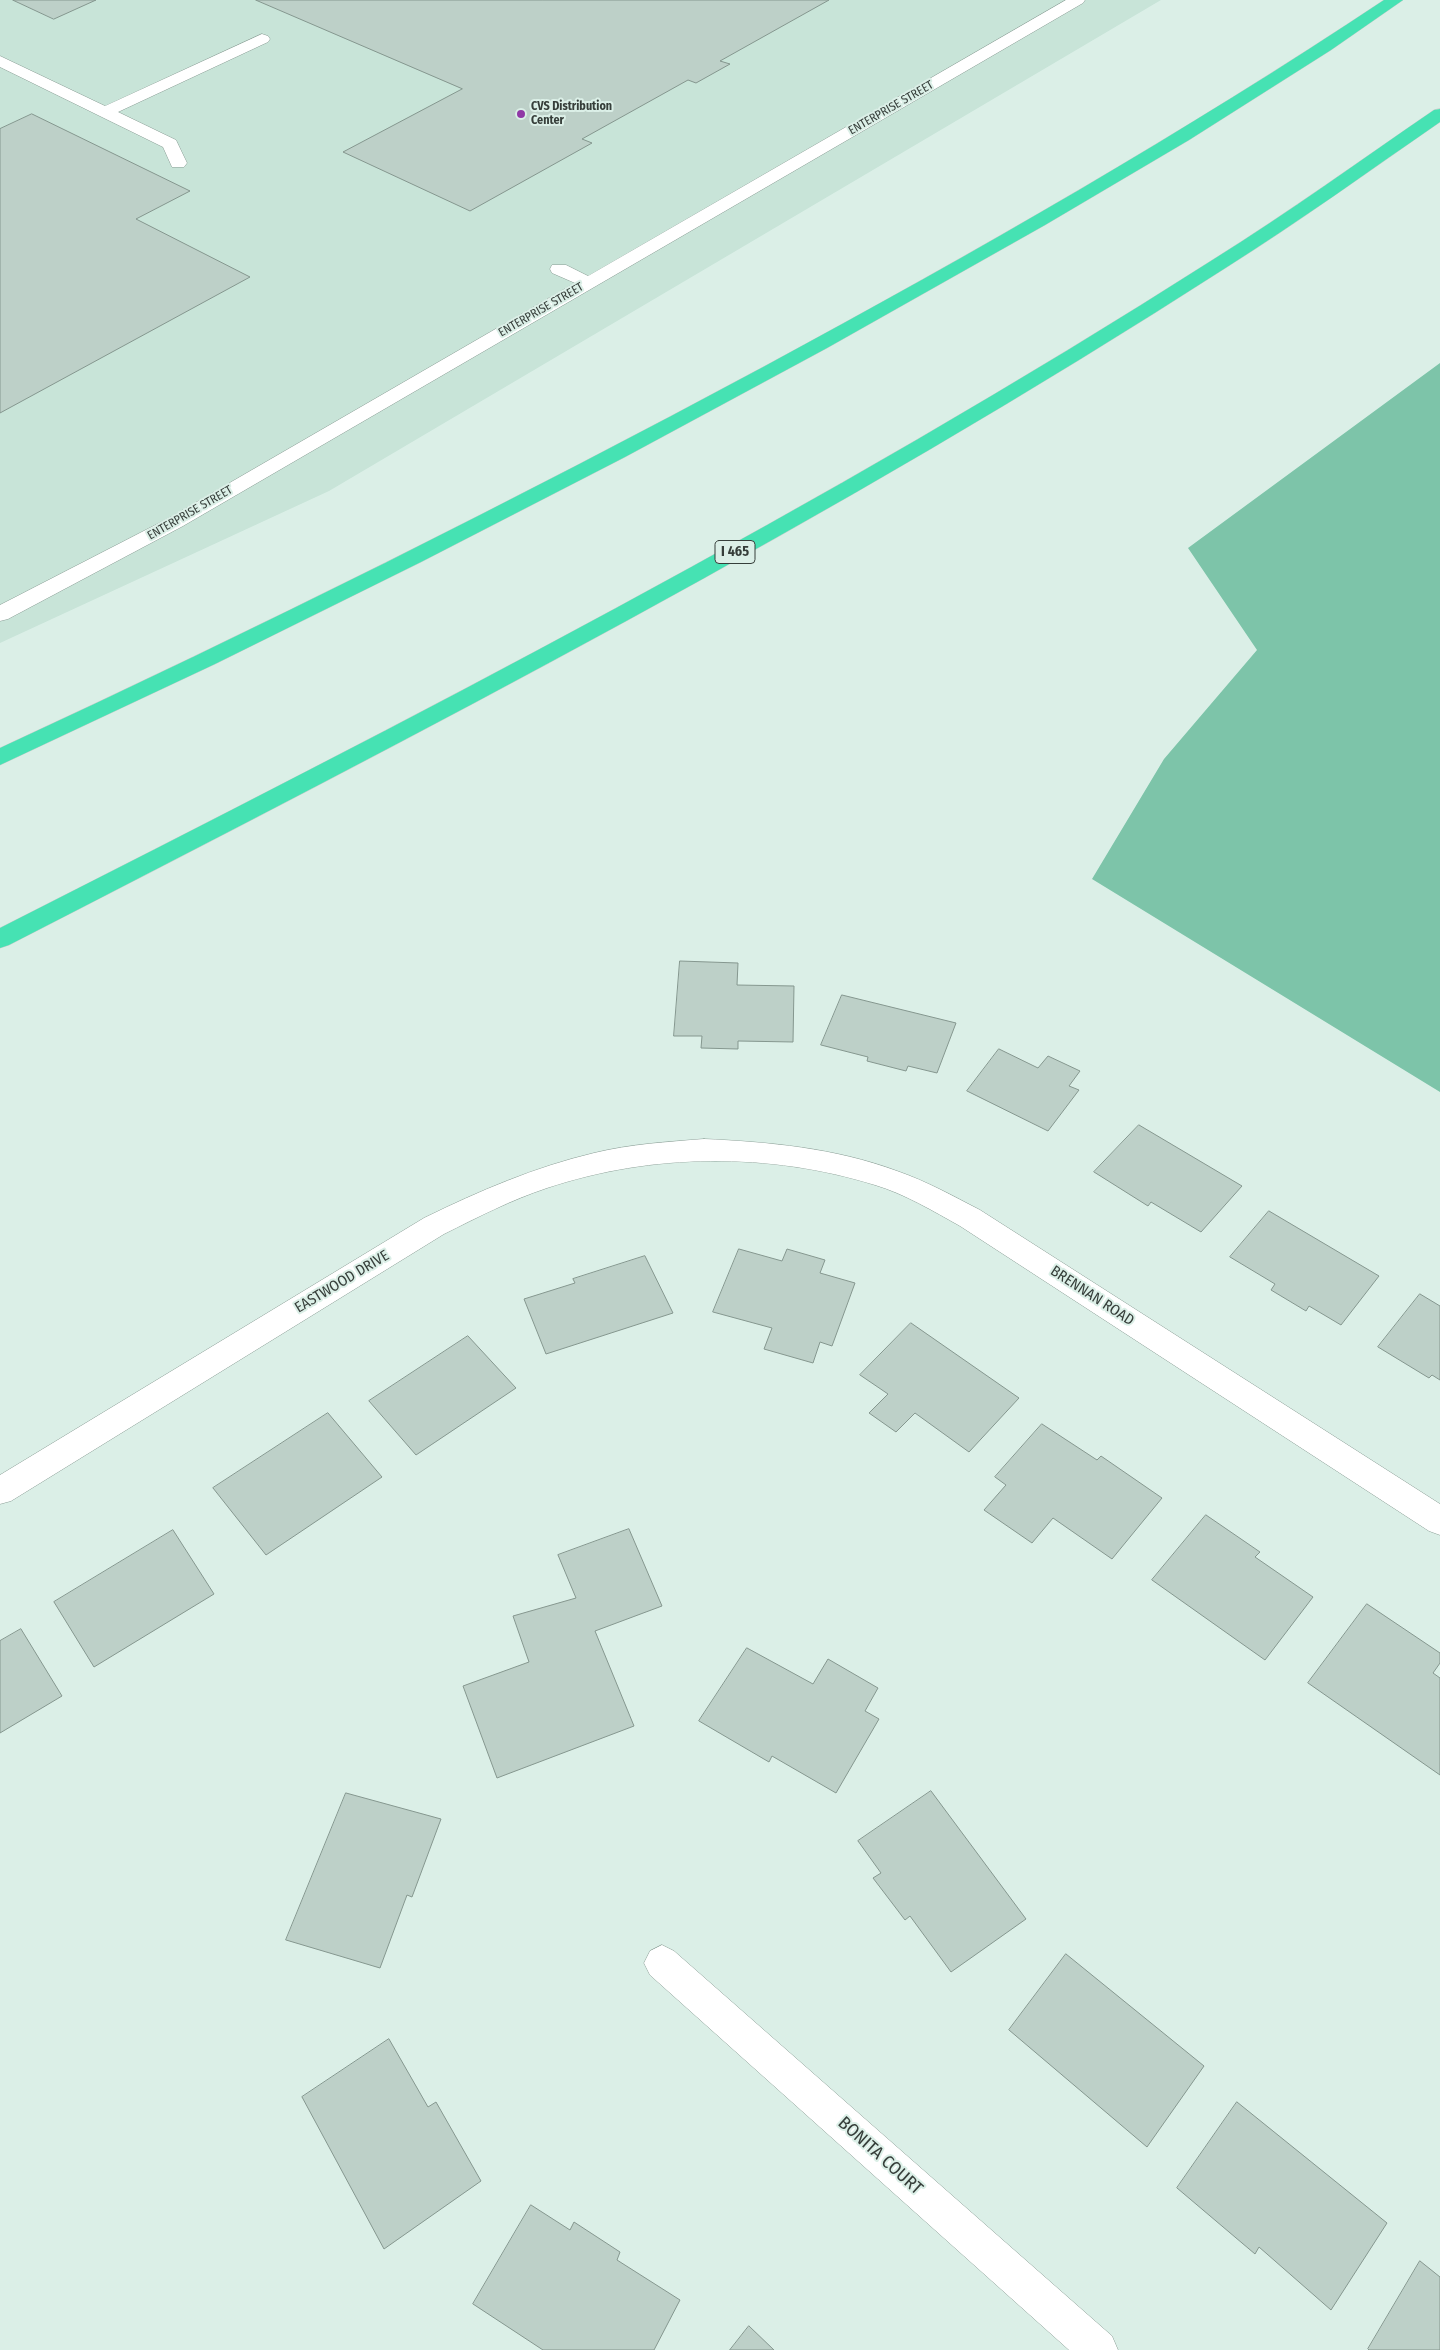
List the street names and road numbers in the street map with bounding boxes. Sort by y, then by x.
street label: ENTERPRISE STREET [846,78,936,138]
street label: ENTERPRISE STREET [496,280,586,340]
street label: ENTERPRISE STREET [145,483,235,543]
road number: I 465 [715,540,755,564]
street label: EASTWOOD DRIVE [292,1247,392,1317]
street label: BRENNAN ROAD [1047,1262,1137,1330]
street label: BONITA COURT [833,2112,927,2200]

